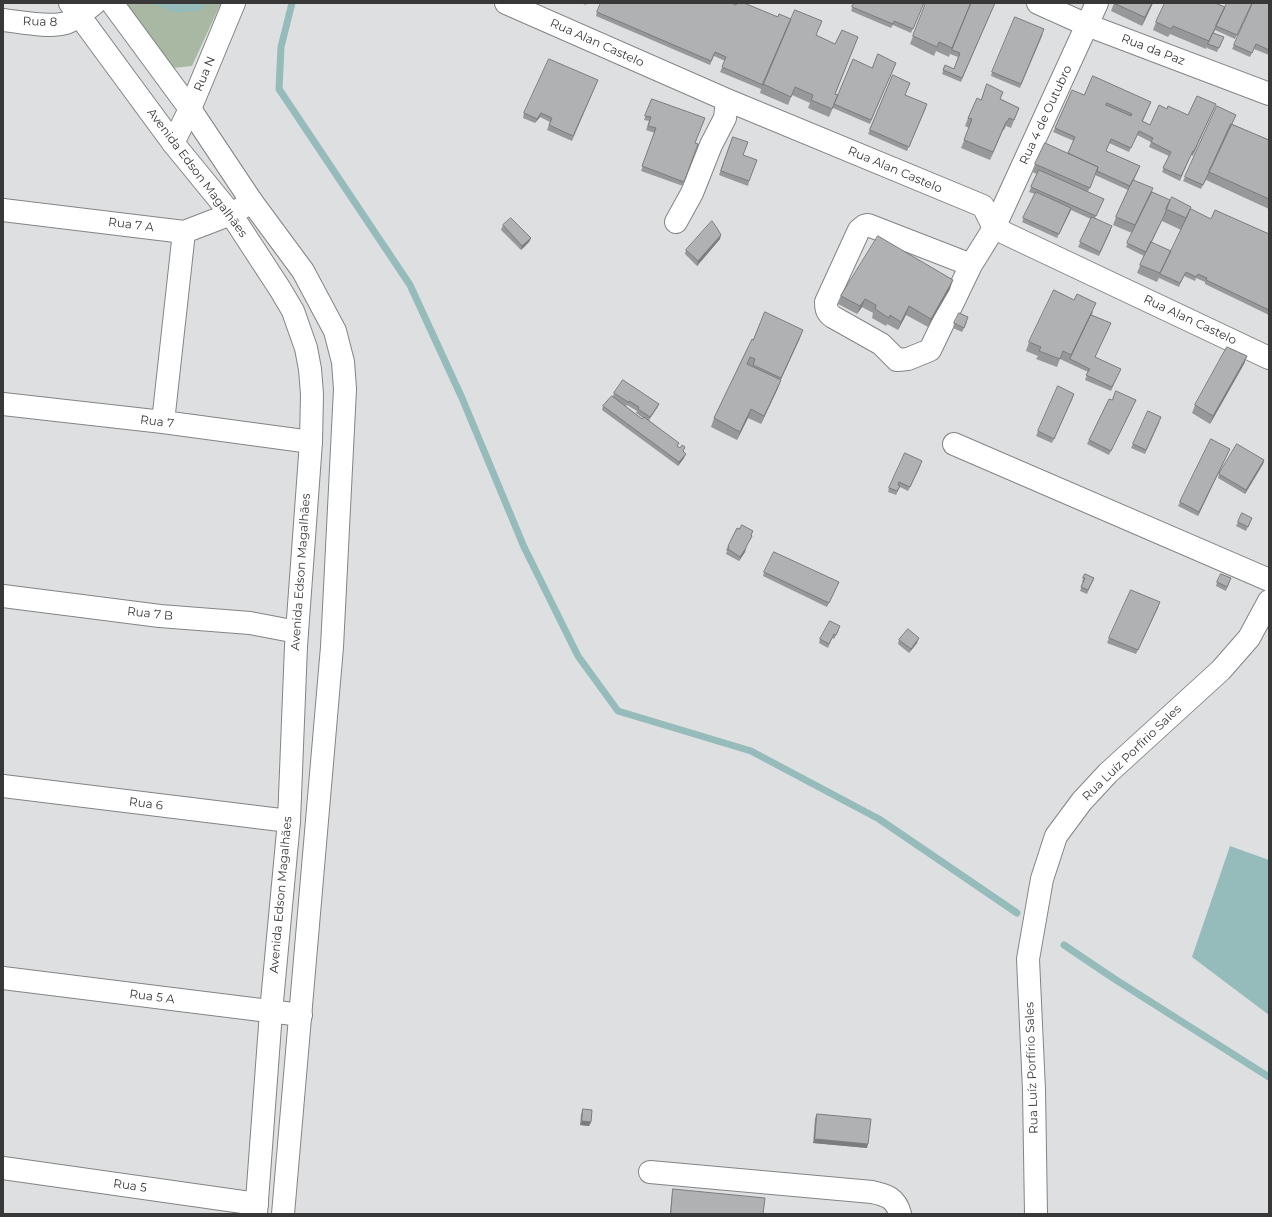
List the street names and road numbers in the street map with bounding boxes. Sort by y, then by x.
street label: Rua 8 [22,14,58,30]
street label: Rua Alan Castelo [548,16,646,70]
street label: Rua da Paz [1119,31,1187,69]
street label: Rua N [191,54,219,94]
street label: Rua 4 de Outubro [1017,63,1075,167]
street label: Avenida Edson Magalhães [144,106,250,240]
street label: Rua Alan Castelo [846,144,944,196]
street label: Rua 7 A [107,215,155,235]
street label: Rua Alan Castelo [1141,292,1239,348]
street label: Rua 7 [139,413,175,431]
street label: Avenida Edson Magalhães [288,493,314,651]
street label: Rua 7 B [126,604,174,624]
street label: Rua Luíz Porfírio Sales [1080,702,1184,804]
street label: Rua 6 [128,795,164,813]
street label: Avenida Edson Magalhães [267,816,295,974]
street label: Rua 5 A [129,987,175,1007]
street label: Rua Luíz Porfírio Sales [1023,1002,1041,1134]
street label: Rua 5 [112,1177,148,1195]

